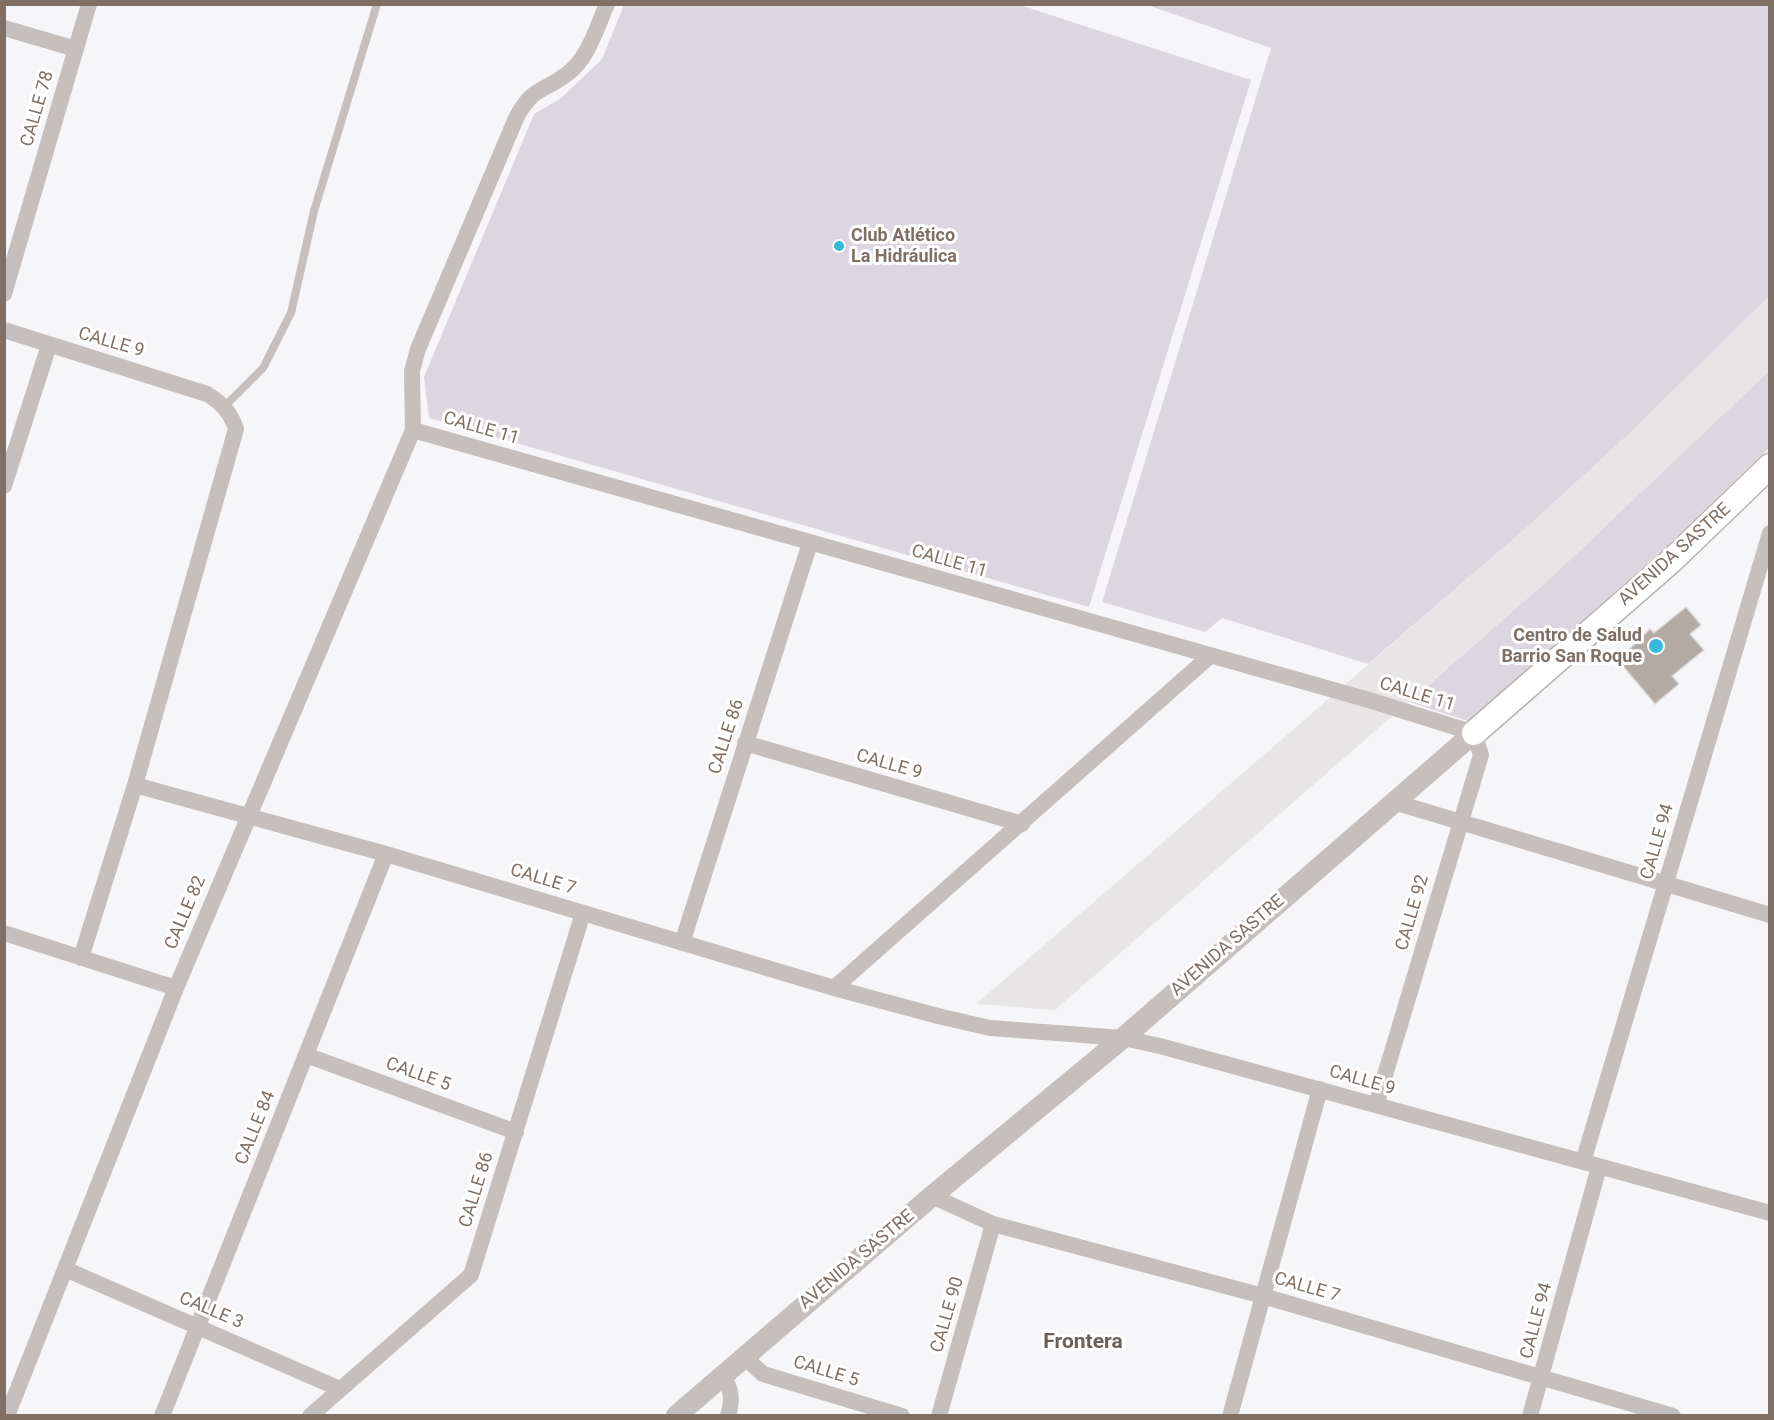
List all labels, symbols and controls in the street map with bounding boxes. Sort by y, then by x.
street label: CALLE 78 [17,69,59,149]
place label: Club Atlético La Hidráulica [851,225,957,268]
marker: Club Atlético La Hidráulica [832,239,846,253]
street label: CALLE 9 [76,323,146,363]
street label: CALLE 11 [441,408,521,450]
street label: AVENIDA SASTRE [1614,499,1736,611]
street label: CALLE 11 [909,541,989,583]
place label: Centro de Salud Barrio San Roque [1501,625,1642,668]
marker: Centro de Salud Barrio San Roque [1647,637,1665,655]
street label: CALLE 11 [1377,673,1457,717]
street label: CALLE 86 [705,697,749,777]
street label: CALLE 9 [854,745,924,785]
street label: CALLE 94 [1637,802,1679,882]
street label: CALLE 7 [507,860,579,900]
street label: CALLE 82 [161,873,211,953]
street label: CALLE 92 [1392,873,1434,953]
street label: AVENIDA SASTRE [1167,891,1289,1001]
street label: CALLE 5 [383,1053,453,1097]
street label: CALLE 9 [1327,1061,1397,1101]
street label: CALLE 84 [231,1088,281,1168]
street label: CALLE 86 [455,1150,499,1230]
street label: AVENIDA SASTRE [795,1206,919,1314]
street label: CALLE 7 [1272,1268,1342,1308]
street label: CALLE 90 [927,1275,969,1355]
street label: CALLE 94 [1517,1281,1557,1361]
street label: CALLE 3 [176,1288,246,1334]
district label: Frontera [1043,1330,1123,1356]
street label: CALLE 5 [790,1352,862,1392]

